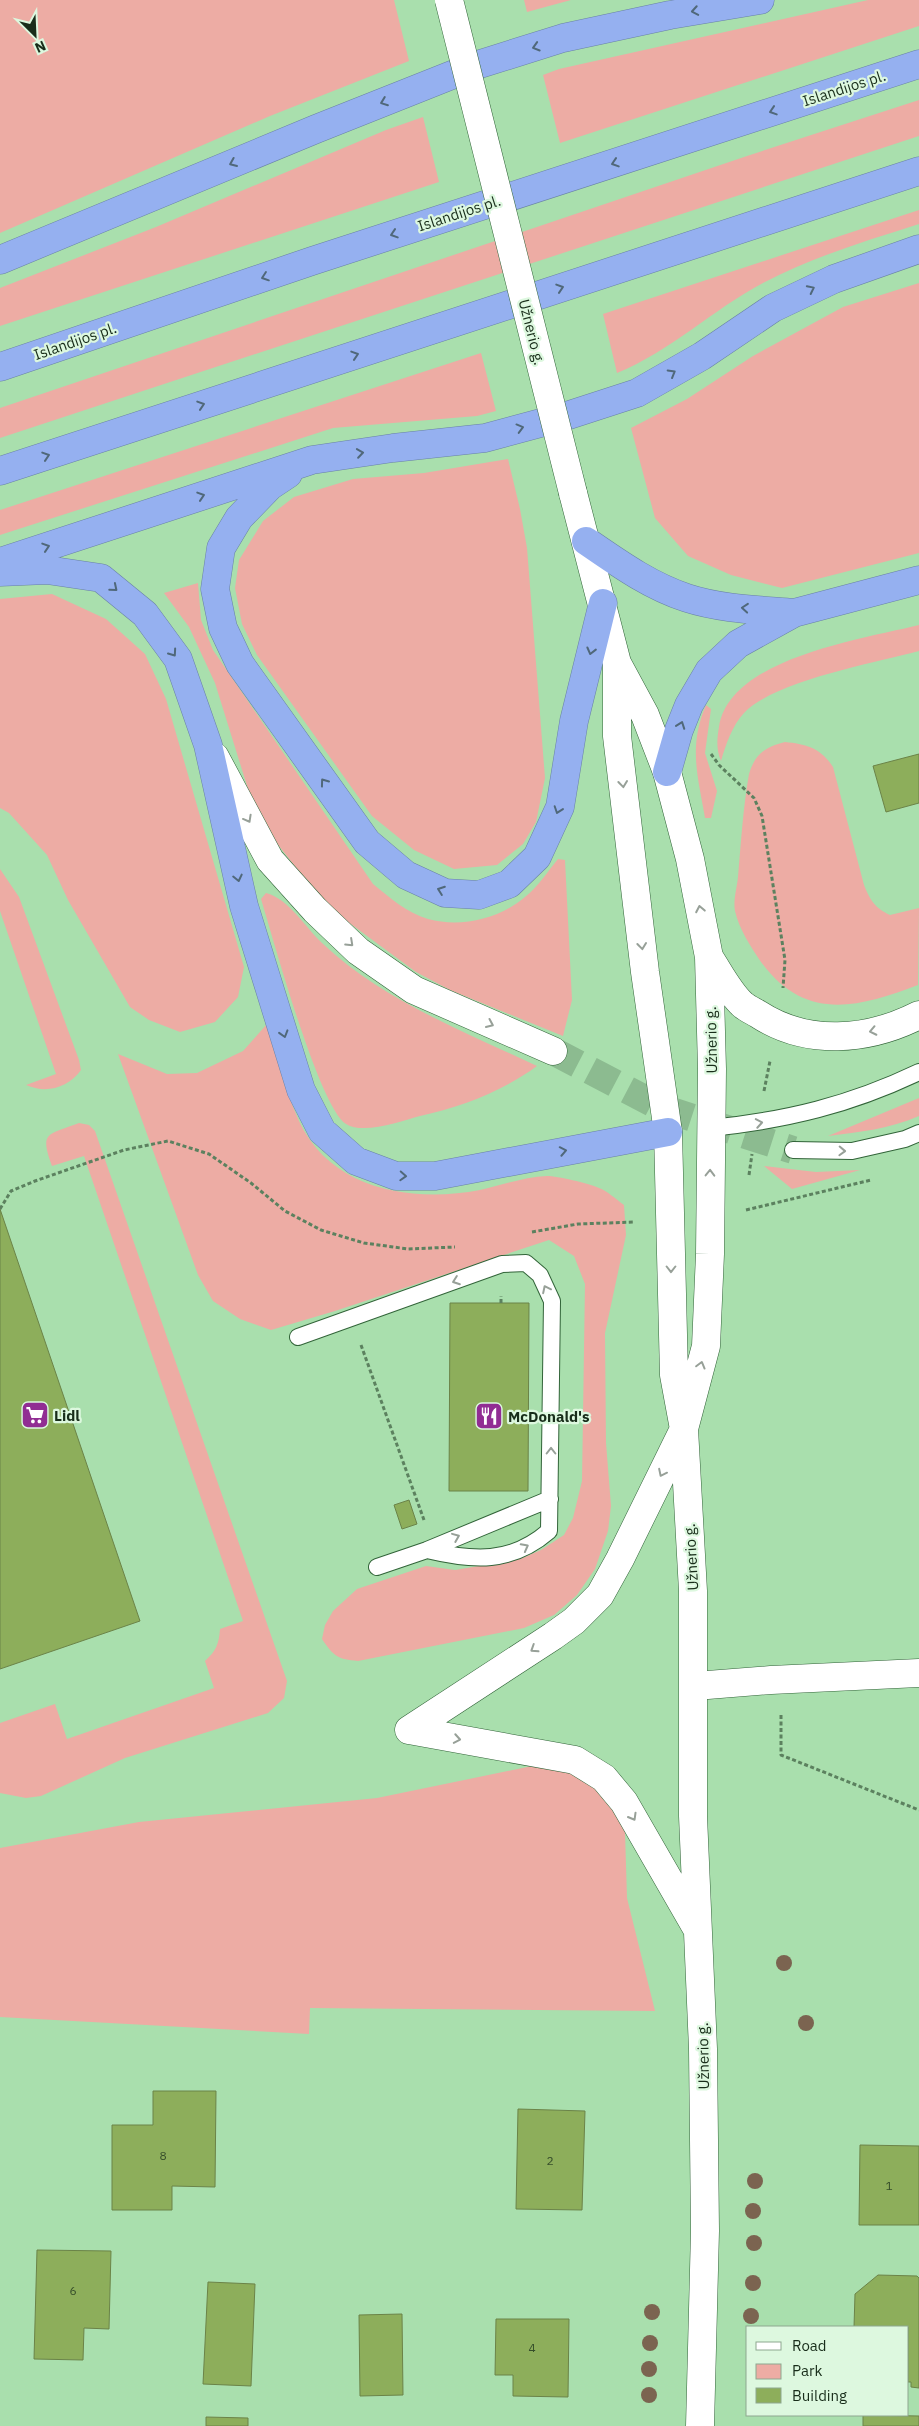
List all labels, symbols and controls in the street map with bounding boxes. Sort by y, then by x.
one-way arrow [690,6,699,16]
north arrow [10,10,60,60]
text: N [32,37,49,57]
one-way arrow [533,41,541,51]
street label: Islandijos pl. [800,66,888,110]
one-way arrow [380,96,389,106]
one-way arrow [769,106,777,116]
one-way arrow [229,157,238,168]
one-way arrow [612,157,620,167]
street label: Islandijos pl. [415,191,503,235]
one-way arrow [390,229,399,239]
one-way arrow [262,271,270,281]
one-way arrow [555,284,563,294]
one-way arrow [806,285,815,296]
street label: Užnerio g. [515,297,549,367]
street label: Islandijos pl. [31,318,119,364]
one-way arrow [351,350,359,360]
one-way arrow [667,369,676,379]
one-way arrow [196,401,204,411]
one-way arrow [516,424,524,434]
one-way arrow [356,448,364,458]
one-way arrow [42,451,50,461]
one-way arrow [196,492,204,502]
one-way arrow [42,542,50,552]
one-way arrow [109,583,118,592]
one-way arrow [741,603,749,614]
one-way arrow [586,646,597,655]
one-way arrow [167,648,176,657]
one-way arrow [675,721,685,730]
one-way arrow [321,778,330,788]
one-way arrow [617,781,628,789]
one-way arrow [554,805,564,813]
one-way arrow [242,813,252,822]
one-way arrow [232,874,243,883]
one-way arrow [437,886,445,896]
one-way arrow [696,905,706,913]
one-way arrow [345,937,354,946]
one-way arrow [636,942,647,950]
street label: Užnerio g. [701,1006,721,1074]
one-way arrow [485,1017,494,1028]
one-way arrow [869,1025,878,1036]
one-way arrow [278,1029,288,1038]
one-way arrow [755,1118,764,1128]
one-way arrow [838,1146,846,1156]
one-way arrow [558,1147,567,1157]
one-way arrow [705,1168,715,1176]
one-way arrow [399,1170,407,1181]
one-way arrow [666,1266,676,1274]
one-way arrow [452,1275,461,1285]
one-way arrow [542,1285,553,1294]
one-way arrow [695,1362,705,1370]
supermarket icon: Lidl [20,1400,50,1430]
restaurant icon: McDonald's [474,1401,504,1431]
place label: Lidl [54,1406,80,1425]
place label: McDonald's [508,1407,590,1426]
one-way arrow [546,1446,556,1454]
one-way arrow [658,1468,669,1477]
street label: Užnerio g. [680,1523,702,1591]
one-way arrow [451,1533,459,1543]
one-way arrow [520,1543,529,1553]
one-way arrow [530,1643,539,1652]
one-way arrow [453,1734,462,1744]
one-way arrow [626,1812,636,1821]
street label: Užnerio g. [693,2022,713,2090]
house number: 8 [159,2148,167,2163]
house number: 2 [546,2153,554,2168]
house number: 1 [885,2178,893,2193]
house number: 6 [69,2283,77,2298]
legend [746,2326,909,2416]
text: Road [792,2336,827,2355]
house number: 4 [528,2340,536,2355]
text: Park [792,2361,822,2380]
text: Building [792,2386,847,2405]

